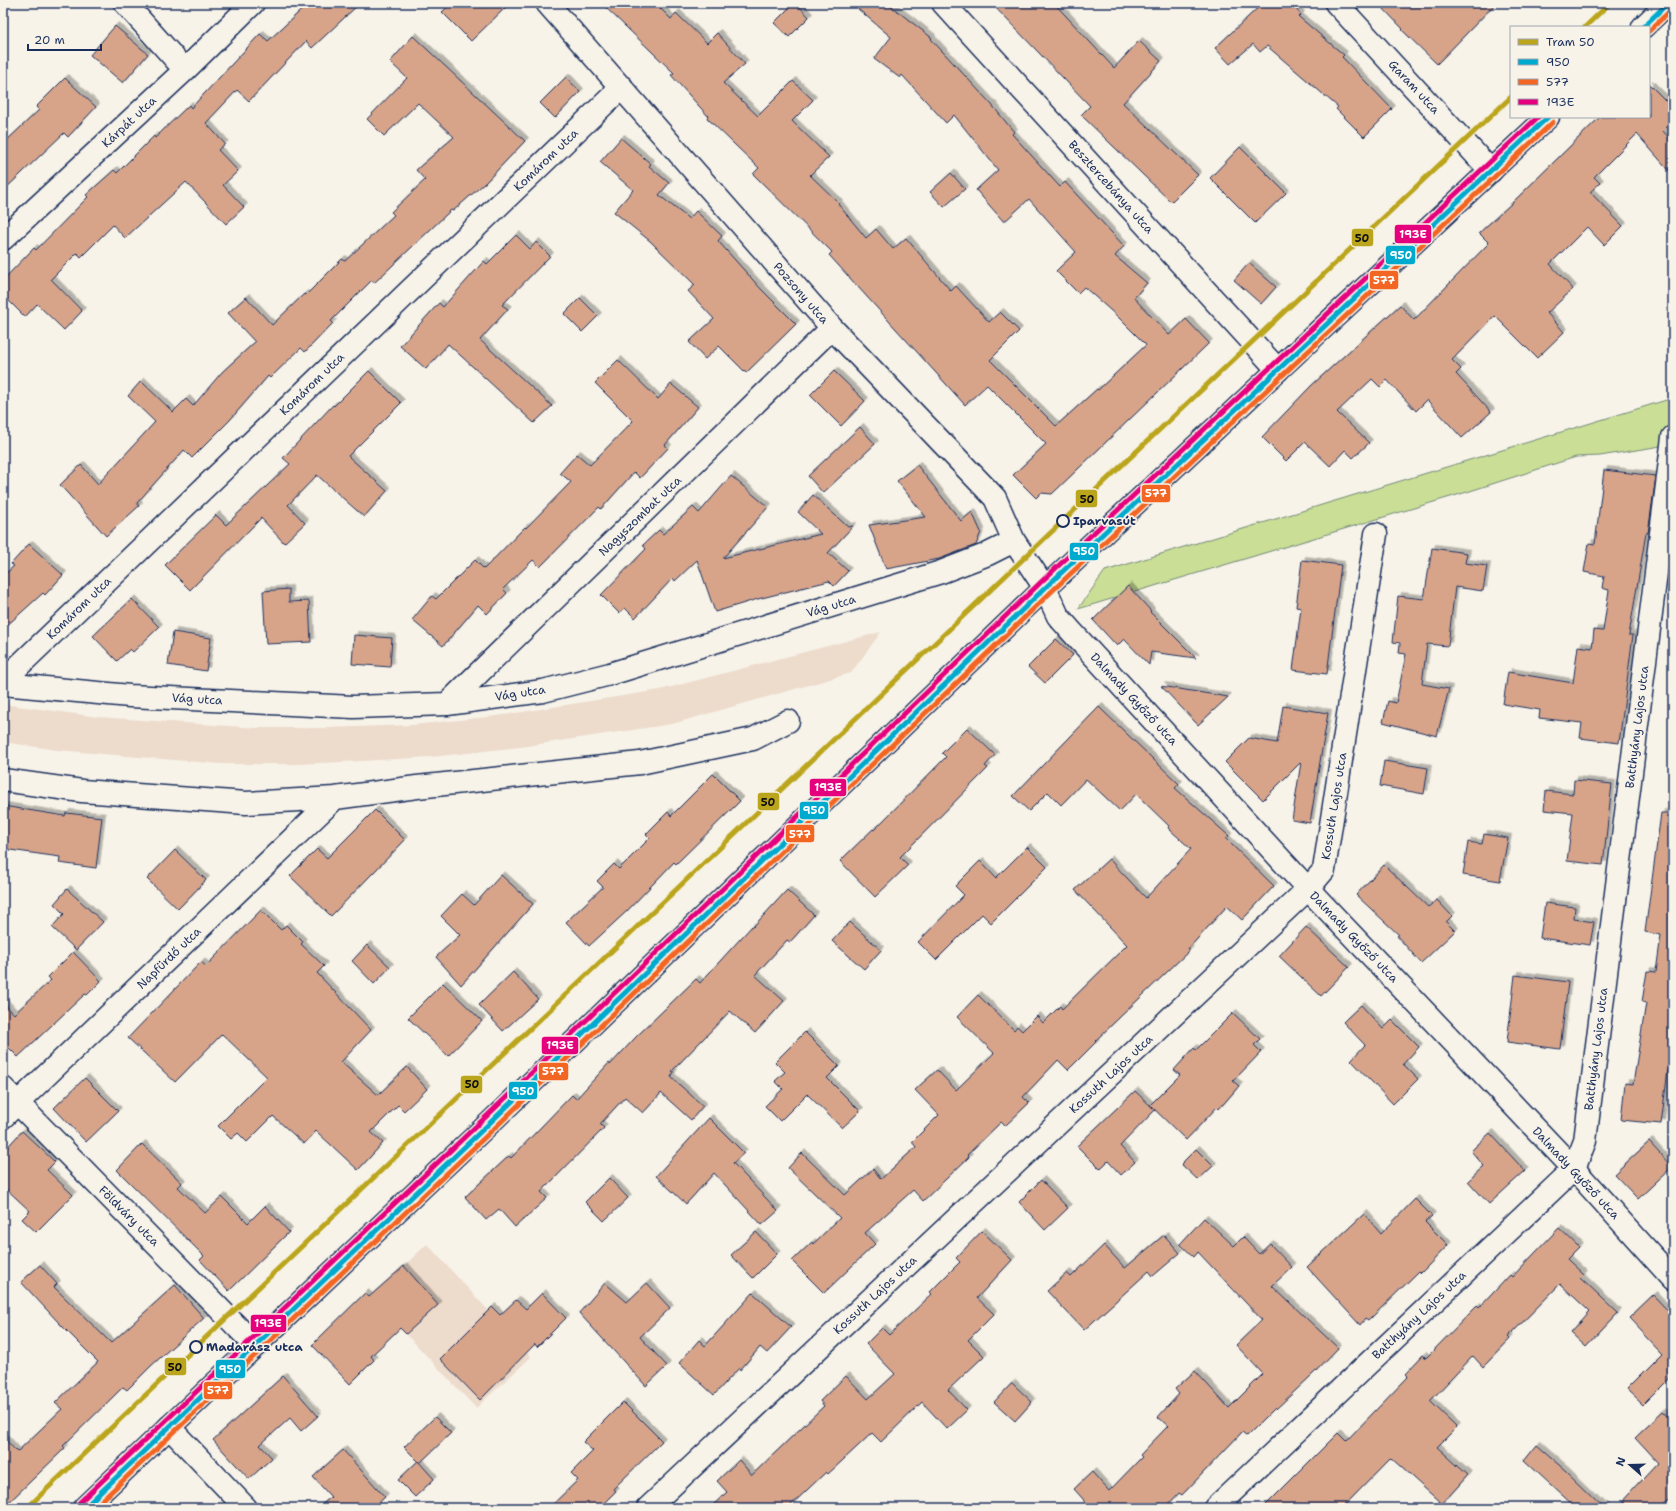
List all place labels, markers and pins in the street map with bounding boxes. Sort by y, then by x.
place label: Iparvasút [1073,513,1136,529]
marker: Iparvasút [1056,514,1070,528]
place label: Madarász utca [206,1339,303,1355]
marker: Madarász utca [189,1340,203,1354]

